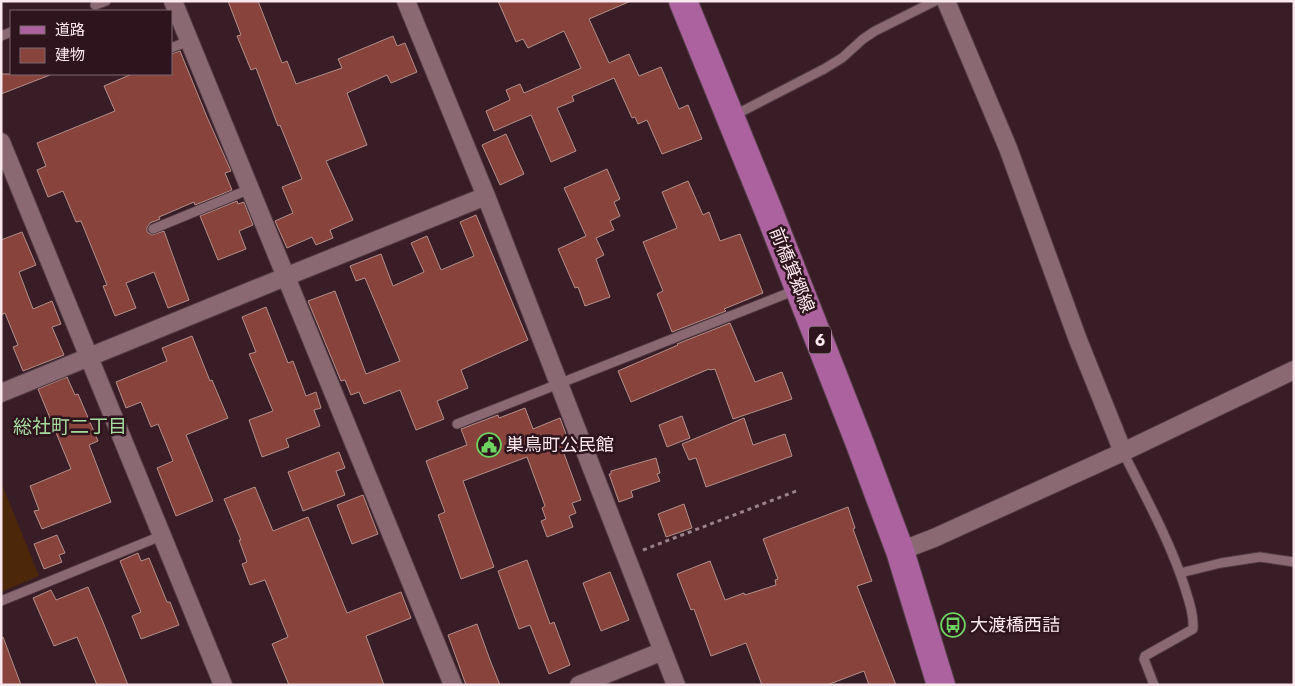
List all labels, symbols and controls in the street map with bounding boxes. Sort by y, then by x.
legend [10,10,172,75]
text: 道路 [55,19,85,41]
text: 建物 [55,44,85,66]
street label: 前橋箕郷線 [763,223,821,317]
road number: 6 [809,326,831,354]
district label: 総社町二丁目 [13,413,127,440]
public building icon: 巣鳥町公民館 [476,432,502,458]
place label: 巣鳥町公民館 [506,432,614,458]
bus stop icon: 大渡橋西詰 [940,612,966,638]
place label: 大渡橋西詰 [970,612,1060,638]

